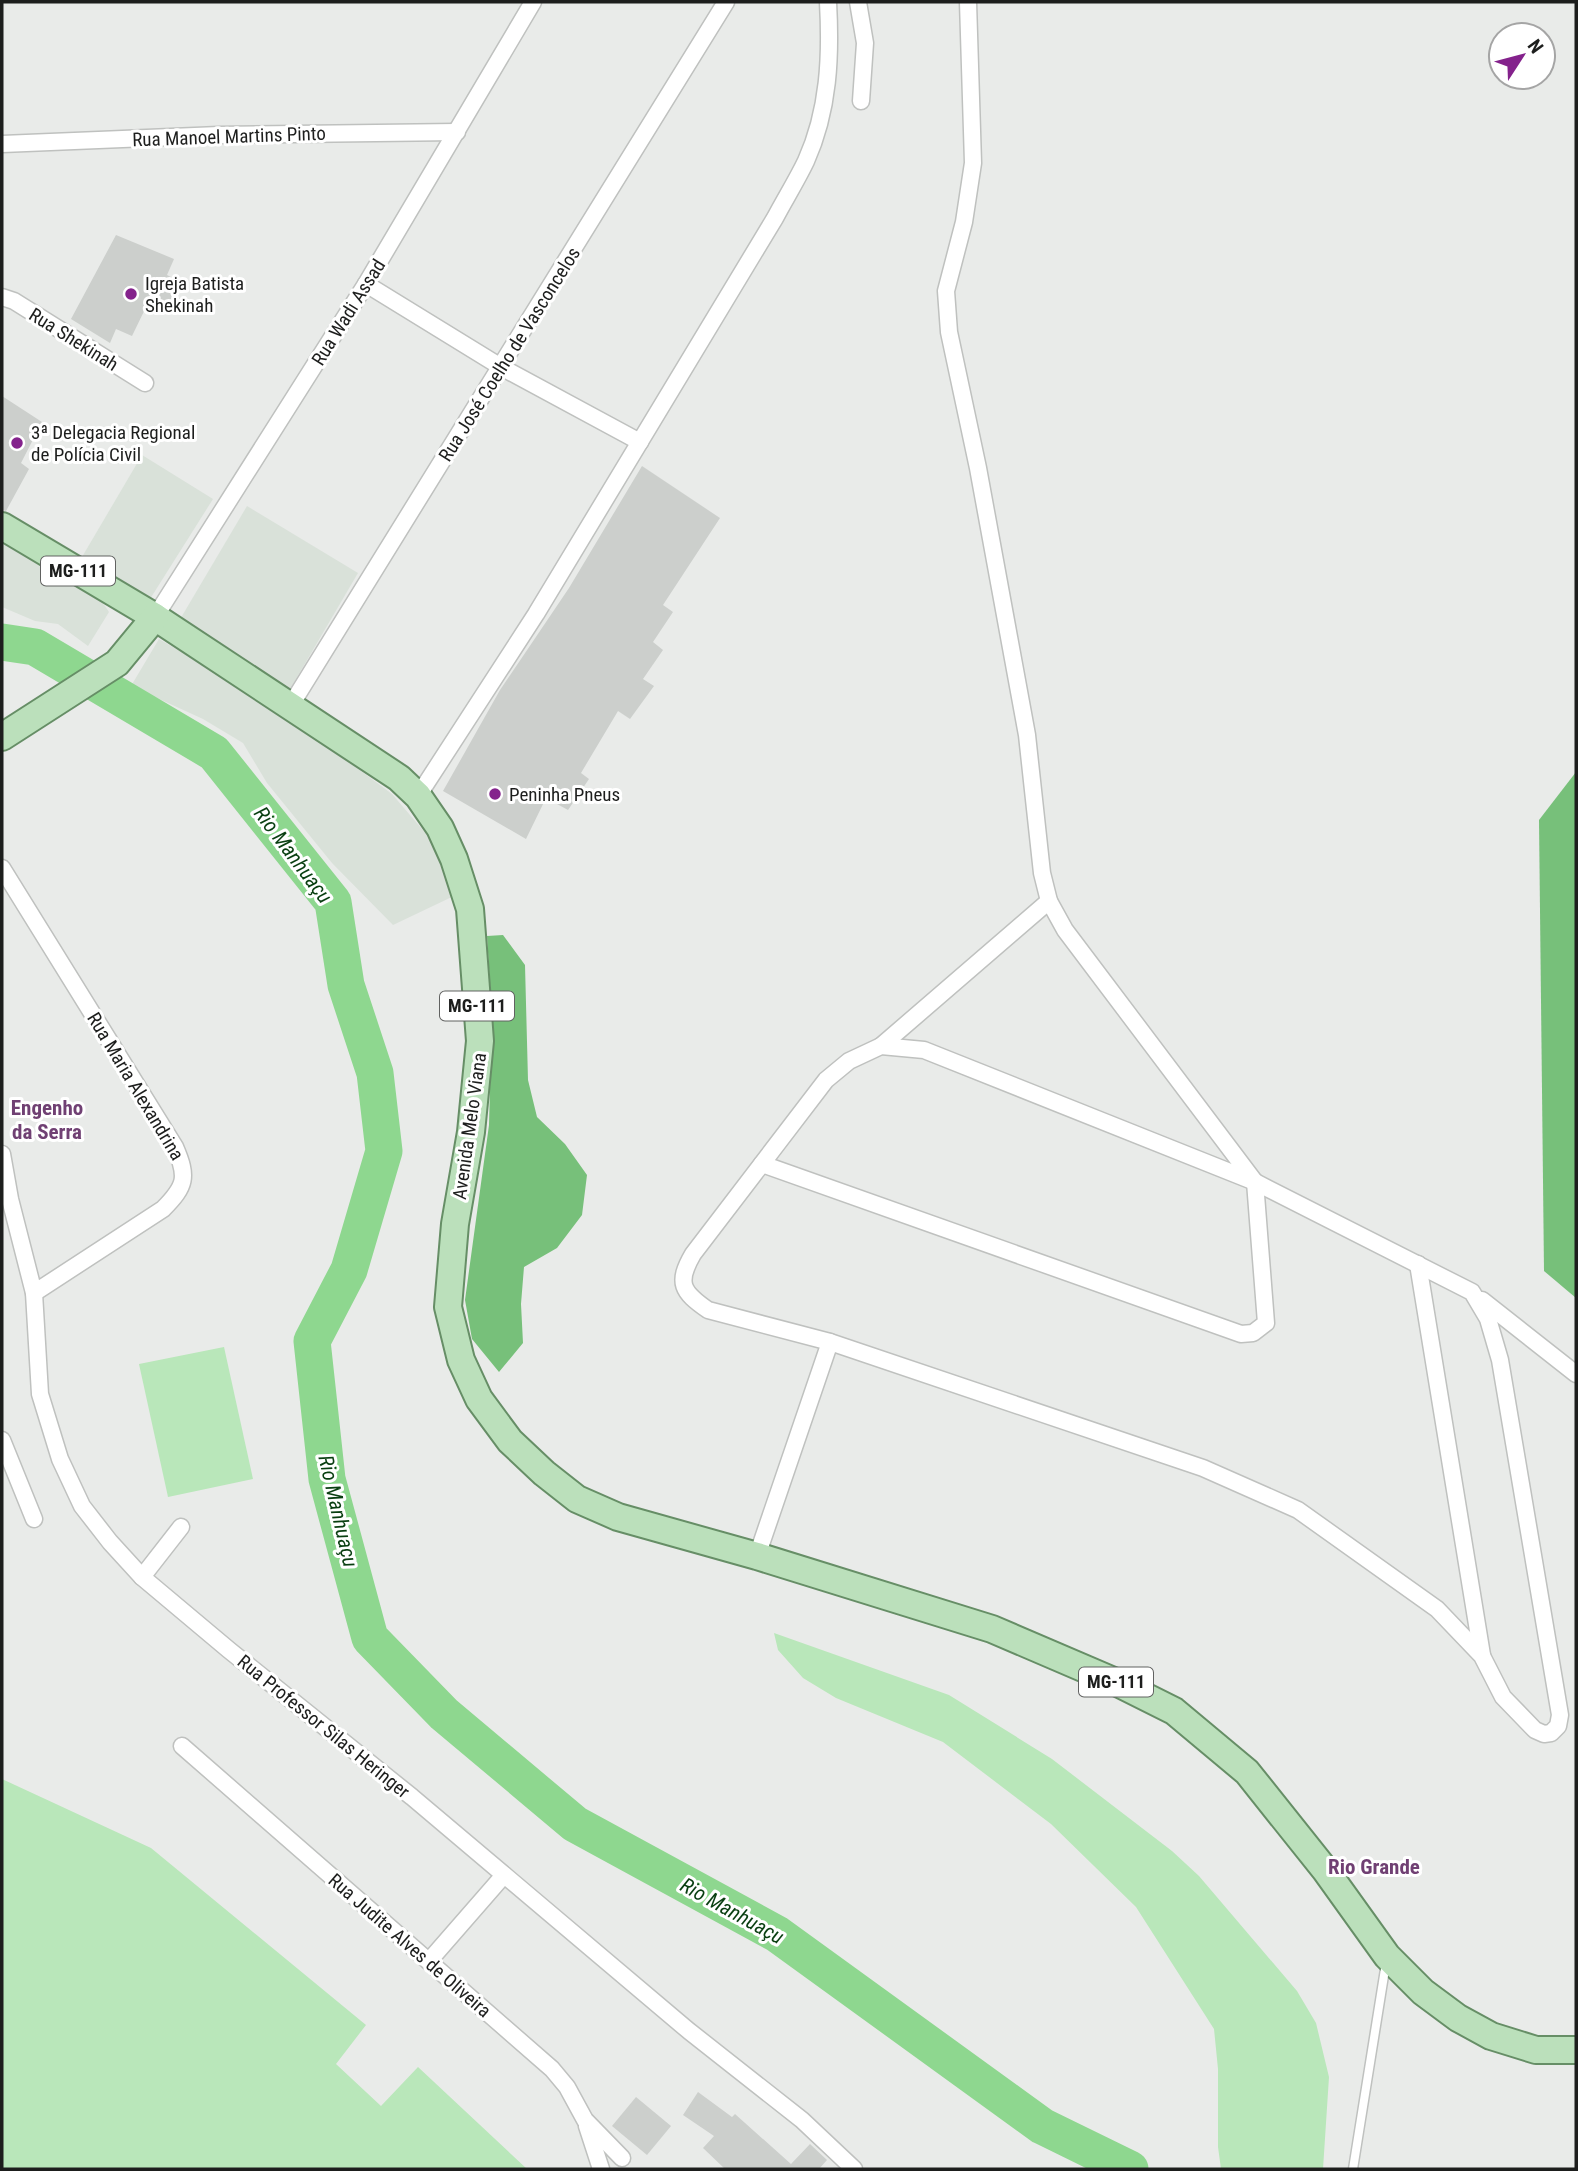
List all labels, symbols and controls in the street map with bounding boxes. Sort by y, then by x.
north arrow [1487,21,1557,91]
text: N [1523,35,1548,58]
street label: Rua Manoel Martins Pinto [132,122,326,151]
street label: Rua José Coelho de Vasconcelos [434,243,585,466]
street label: Rua Wadi Assad [307,255,390,370]
place label: Igreja Batista Shekinah [145,272,244,317]
marker: Igreja Batista Shekinah [123,286,139,302]
street label: Rua Shekinah [25,303,123,376]
place label: 3ª Delegacia Regional de Polícia Civil [31,421,195,466]
marker: 3ª Delegacia Regional de Polícia Civil [9,435,25,451]
road number: MG-111 [41,556,115,586]
place label: Peninha Pneus [509,783,620,806]
marker: Peninha Pneus [487,786,503,802]
water label: Rio Manhuaçu [249,802,337,908]
road number: MG-111 [440,992,514,1021]
street label: Rua Maria Alexandrina [82,1008,189,1164]
street label: Avenida Melo Viana [448,1051,491,1201]
district label: Engenho da Serra [11,1096,83,1144]
water label: Rio Manhuaçu [313,1453,363,1569]
street label: Rua Professor Silas Heringer [233,1650,415,1803]
road number: MG-111 [1079,1667,1153,1696]
district label: Rio Grande [1328,1855,1420,1879]
street label: Rua Judite Alves de Oliveira [324,1869,496,2022]
water label: Rio Manhuaçu [676,1873,788,1949]

